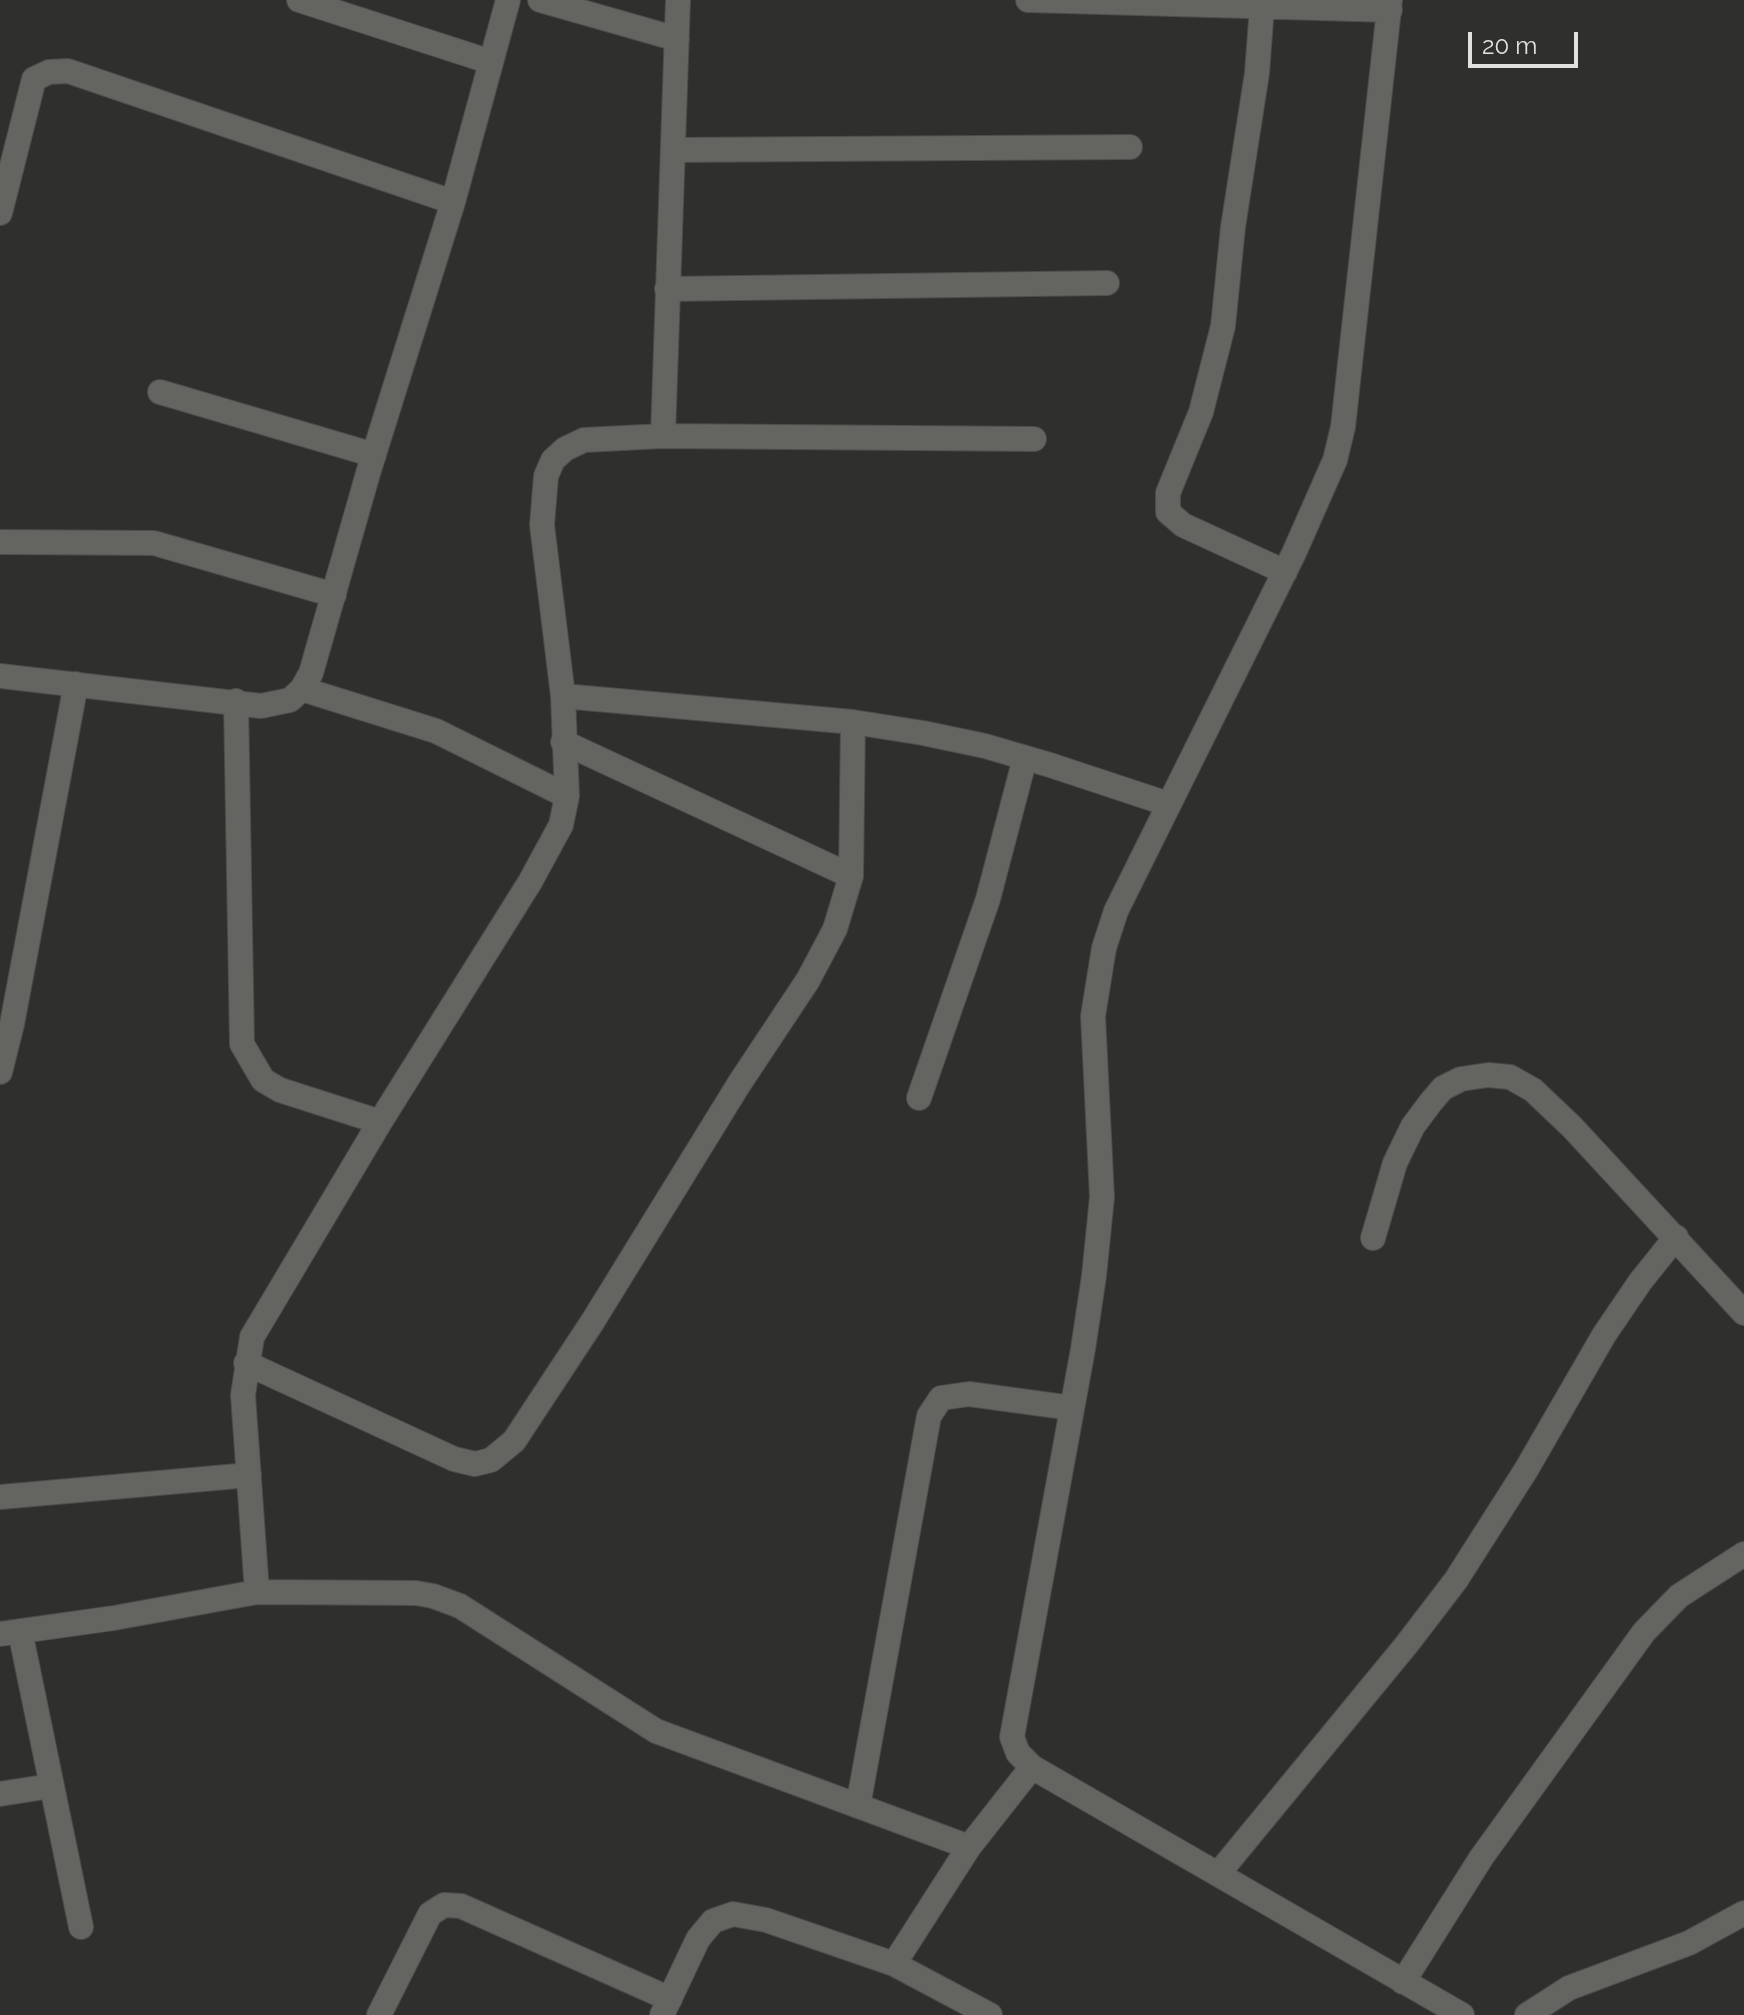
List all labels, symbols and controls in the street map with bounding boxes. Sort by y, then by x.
scale bar [1472,16,1582,66]
text: 20 m [1482,31,1537,60]

